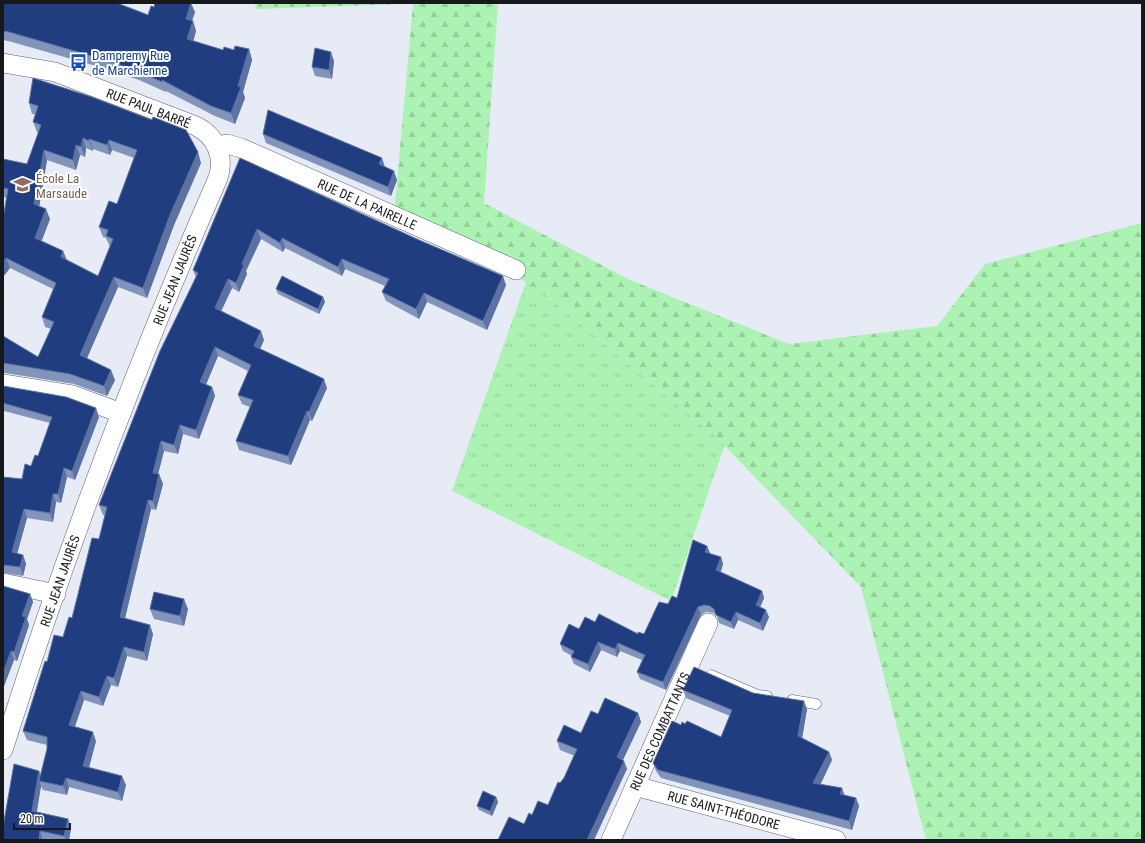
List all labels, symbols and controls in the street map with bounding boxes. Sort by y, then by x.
place label: Dampremy Rue de Marchienne [92,48,169,78]
bus stop icon: Dampremy Rue de Marchienne [69,52,89,72]
street label: RUE PAUL BARRÉ [104,85,193,131]
place label: École La Marsaude [36,171,87,201]
school or university icon: École La Marsaude [13,175,33,195]
street label: RUE DE LA PAIRELLE [316,176,419,233]
street label: RUE JEAN JAURÈS [150,233,200,327]
street label: RUE JEAN JAURÈS [37,533,83,629]
street label: RUE DES COMBATTANTS [627,670,693,793]
street label: RUE SAINT-THÉODORE [666,788,781,832]
scale bar [14,805,70,831]
text: 20 m [20,812,44,826]

